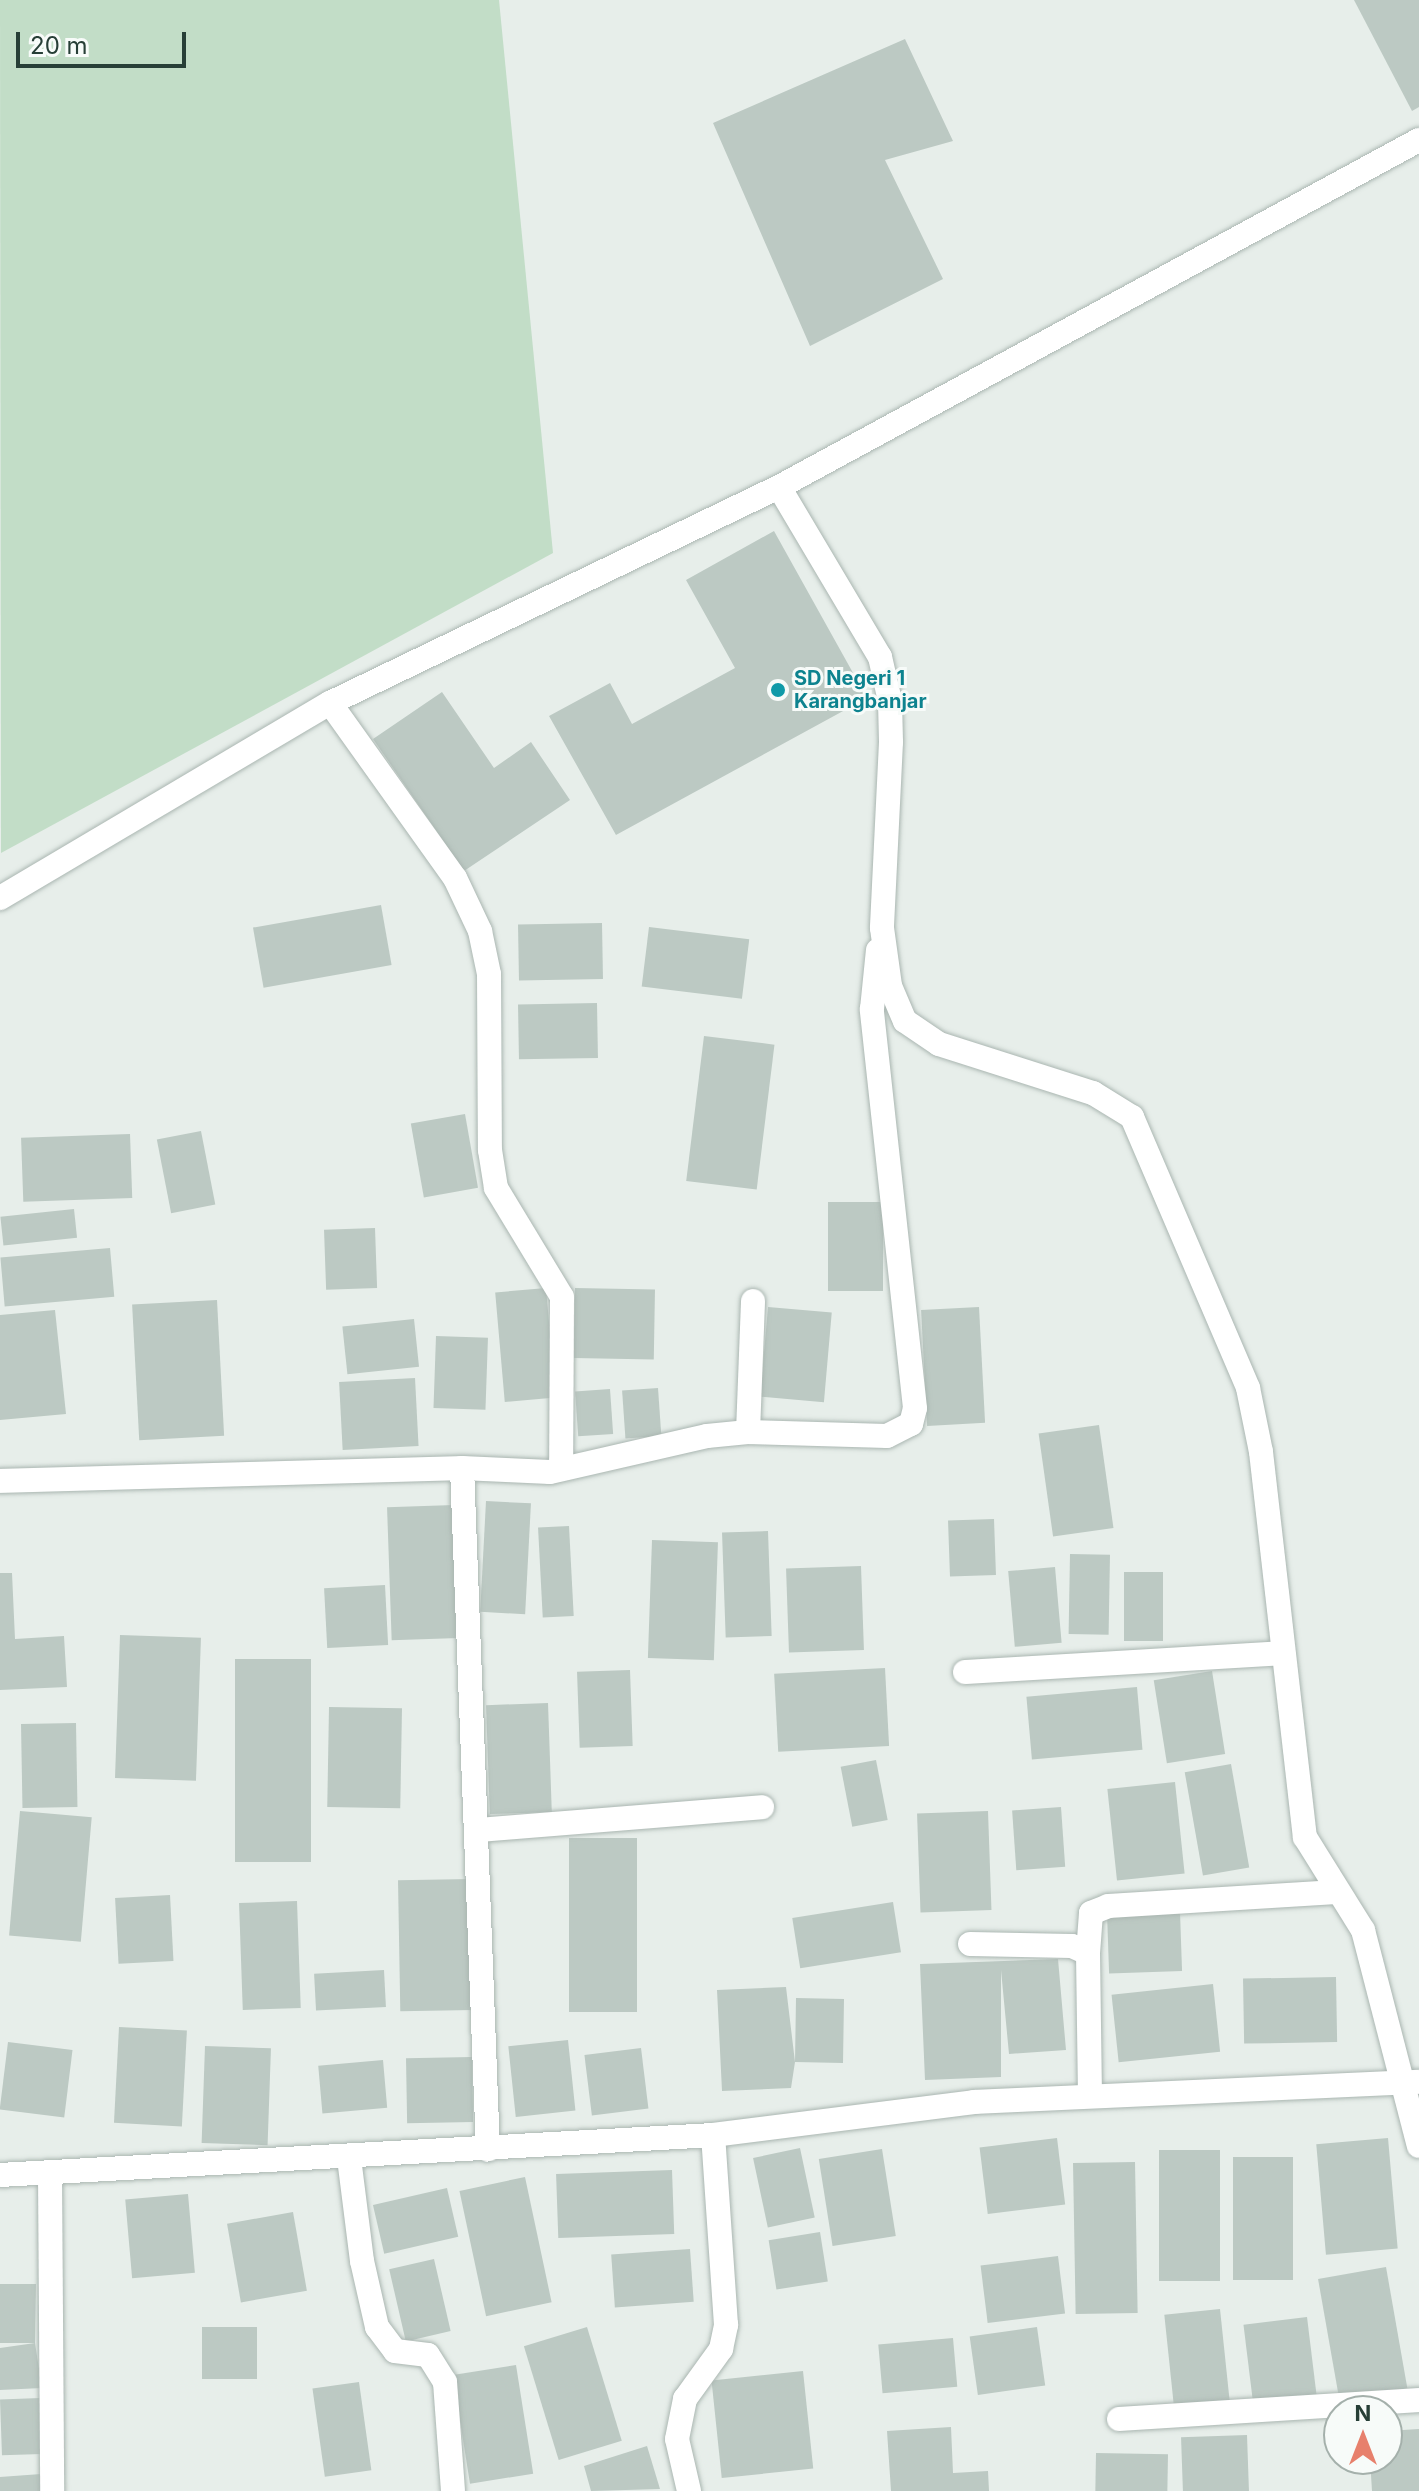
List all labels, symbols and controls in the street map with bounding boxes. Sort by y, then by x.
scale bar [20,16,190,66]
text: 20 m [30,31,88,60]
place label: SD Negeri 1 Karangbanjar [794,666,927,713]
marker: SD Negeri 1 Karangbanjar [769,681,787,699]
north arrow [1323,2395,1403,2475]
text: N [1355,2400,1371,2426]

